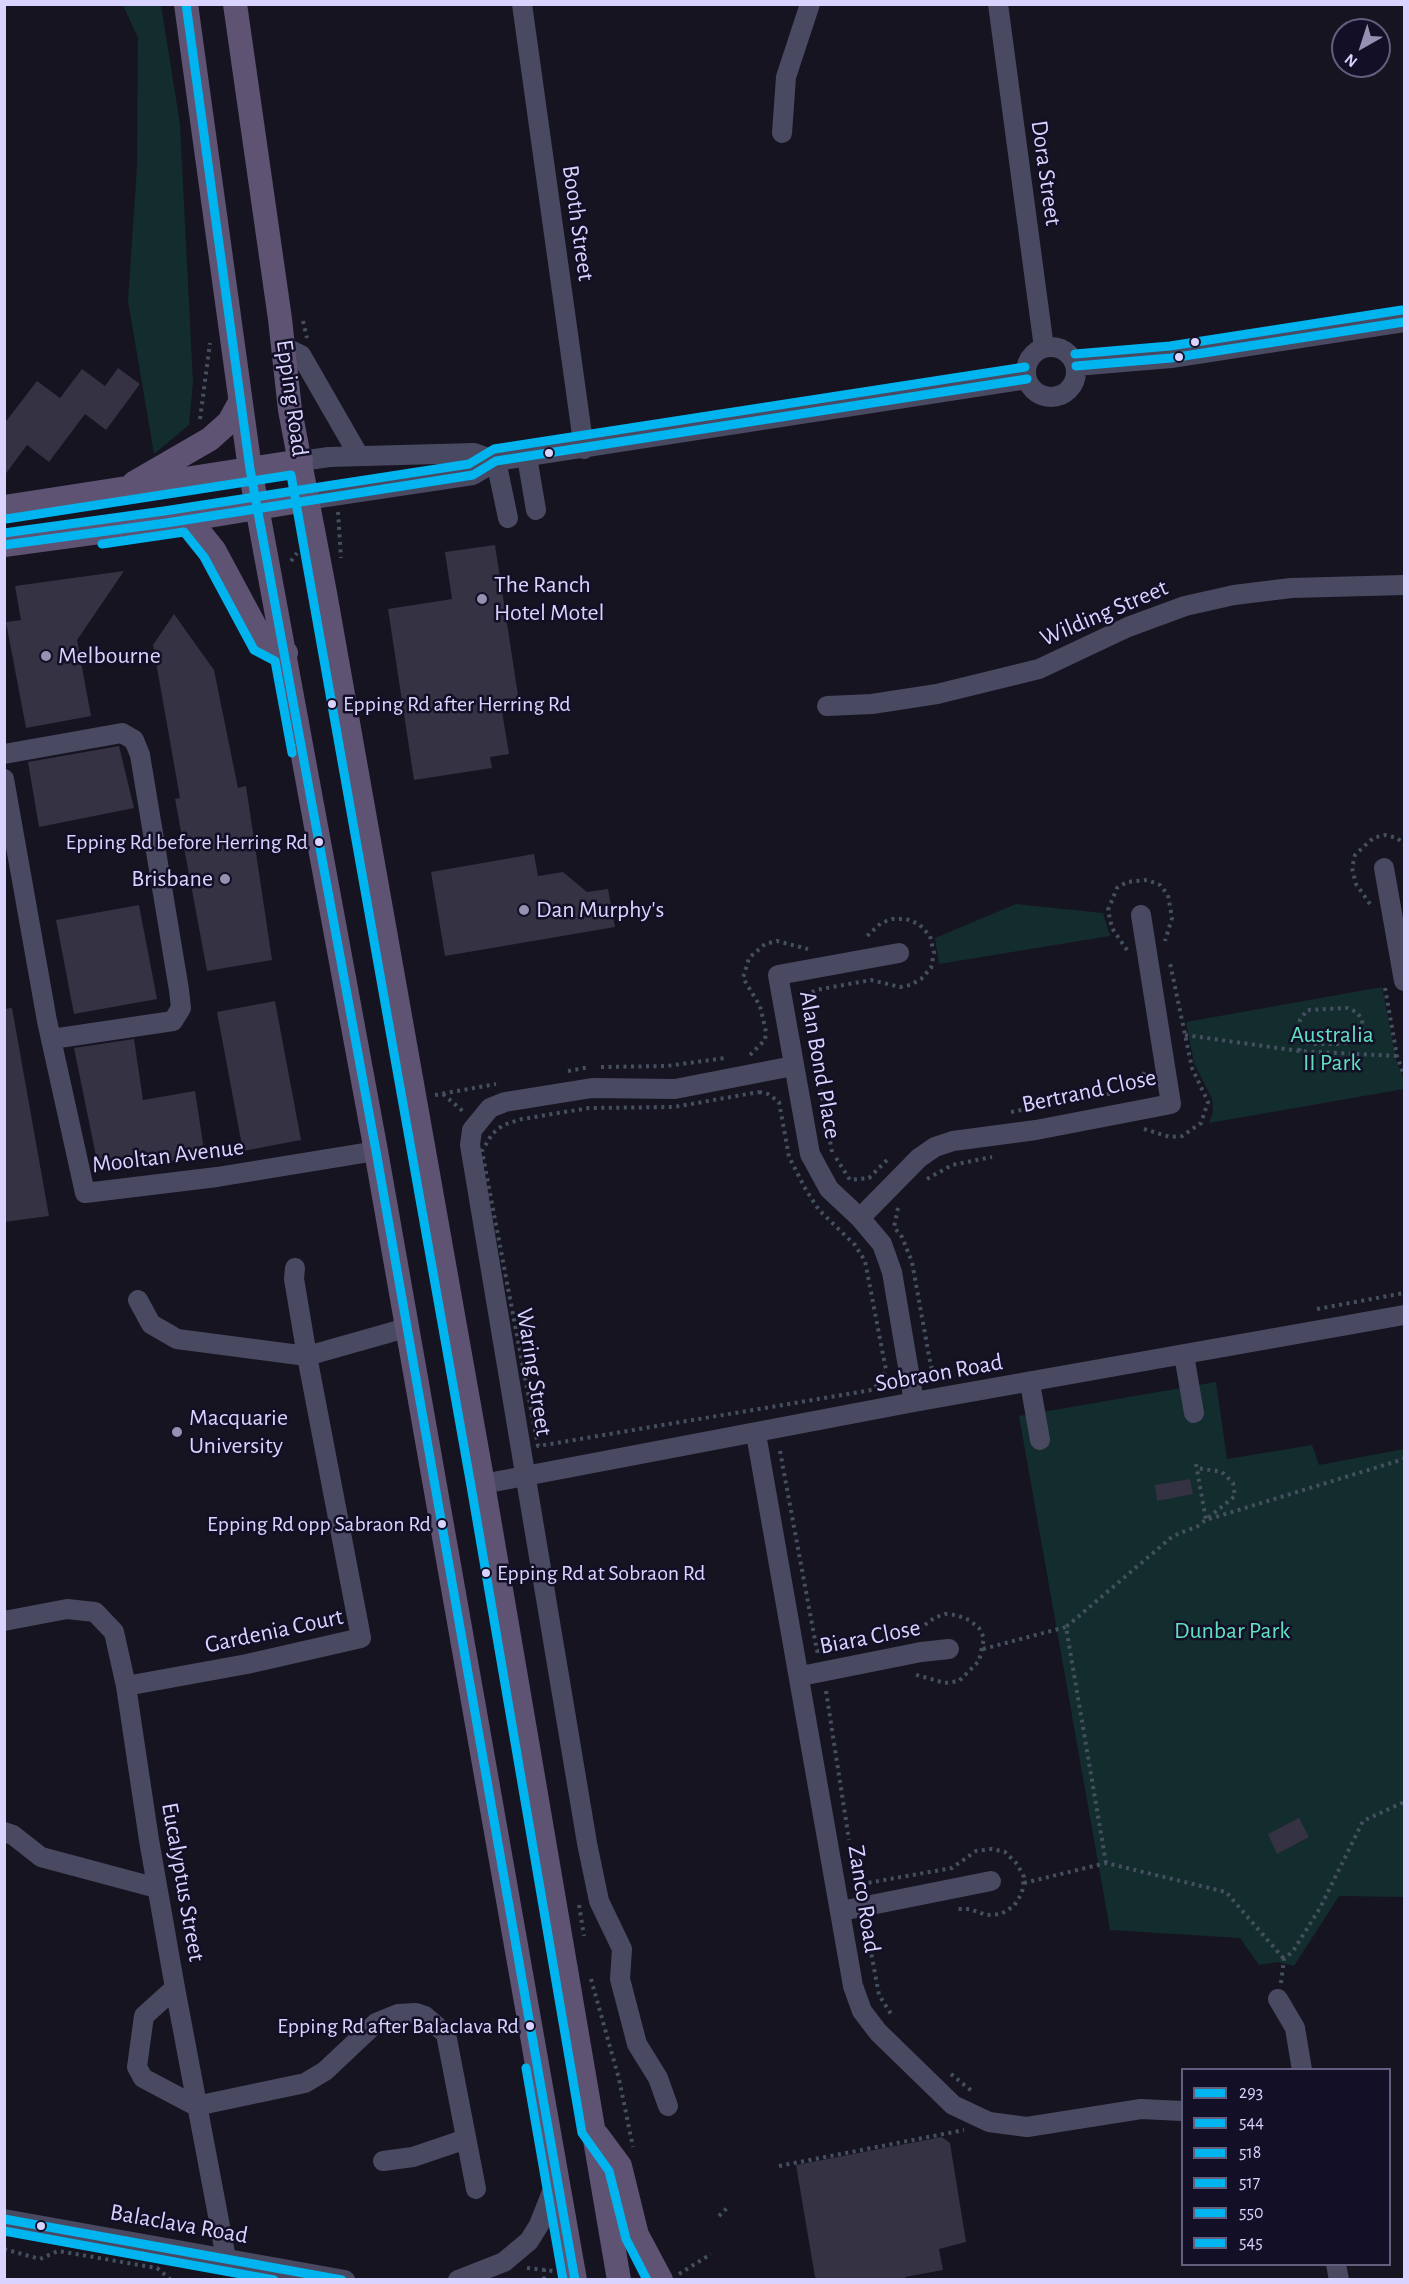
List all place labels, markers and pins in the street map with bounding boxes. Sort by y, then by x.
unlabelled marker [1189,336,1201,348]
unlabelled marker [1173,351,1185,363]
unlabelled marker [543,447,555,459]
place label: The Ranch Hotel Motel [494,571,605,627]
marker: The Ranch Hotel Motel [475,592,489,606]
place label: Melbourne [58,642,161,670]
marker: Melbourne [39,649,53,663]
place label: Epping Rd after Herring Rd [343,691,571,717]
marker: Epping Rd after Herring Rd [326,698,338,710]
place label: Epping Rd before Herring Rd [66,829,308,855]
marker: Epping Rd before Herring Rd [313,836,325,848]
place label: Brisbane [131,865,213,893]
marker: Brisbane [218,872,232,886]
place label: Dan Murphy's [536,896,664,924]
marker: Dan Murphy's [517,903,531,917]
place label: Macquarie University [189,1404,288,1460]
marker: Macquarie University [170,1425,184,1439]
place label: Epping Rd opp Sabraon Rd [207,1511,431,1537]
marker: Epping Rd opp Sabraon Rd [436,1518,448,1530]
place label: Epping Rd at Sobraon Rd [497,1560,706,1586]
marker: Epping Rd at Sobraon Rd [480,1567,492,1579]
place label: Epping Rd after Balaclava Rd [277,2013,519,2039]
marker: Epping Rd after Balaclava Rd [524,2020,536,2032]
unlabelled marker [35,2220,47,2232]

